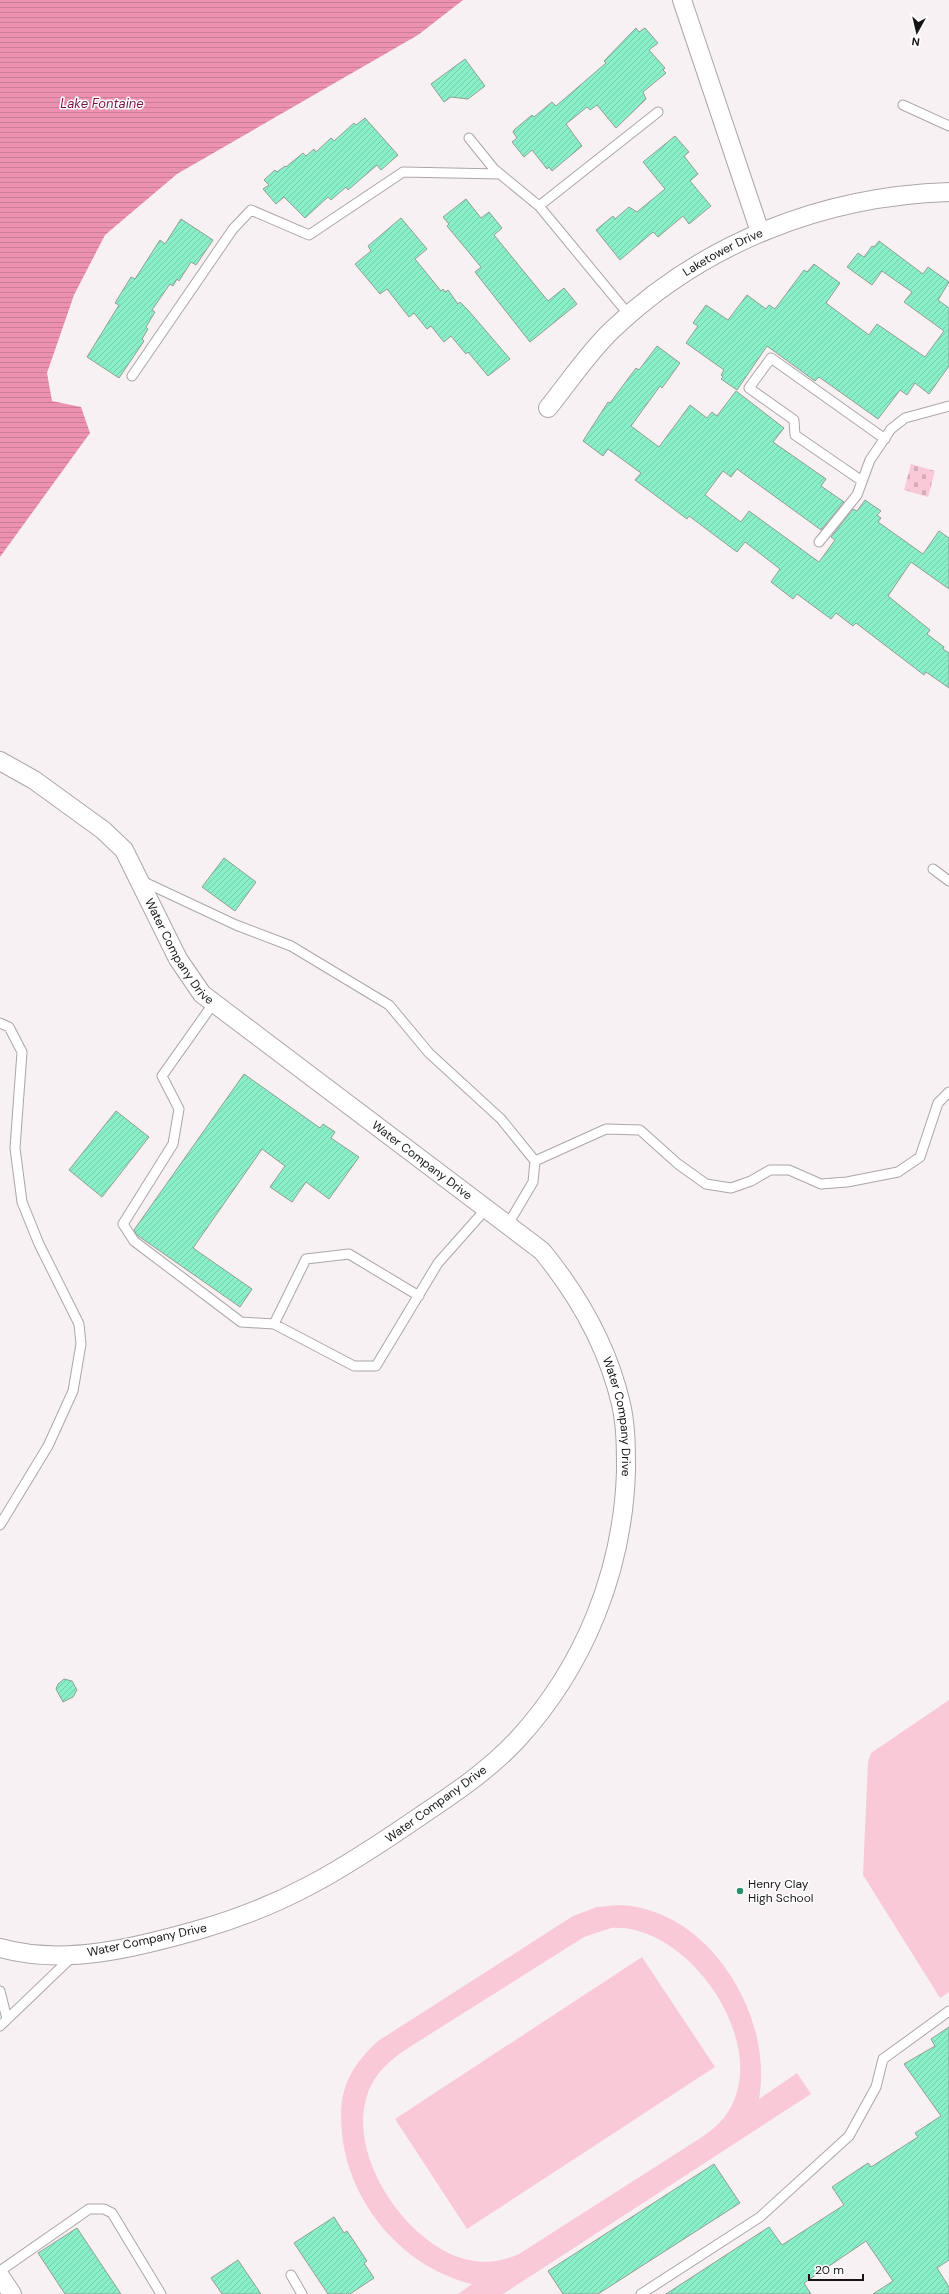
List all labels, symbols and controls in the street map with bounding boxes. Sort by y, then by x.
north arrow [897,12,937,52]
text: N [911,34,921,49]
water label: Lake Fontaine [60,95,144,112]
street label: Laketower Drive [680,225,765,280]
street label: Water Company Drive [141,896,217,1008]
street label: Water Company Drive [368,1117,476,1204]
street label: Water Company Drive [599,1354,634,1477]
street label: Water Company Drive [382,1762,490,1846]
place label: Henry Clay High School [748,1876,813,1906]
marker: Henry Clay High School [735,1886,745,1896]
street label: Water Company Drive [86,1919,208,1960]
scale bar [809,2256,863,2282]
text: 20 m [815,2262,844,2278]

